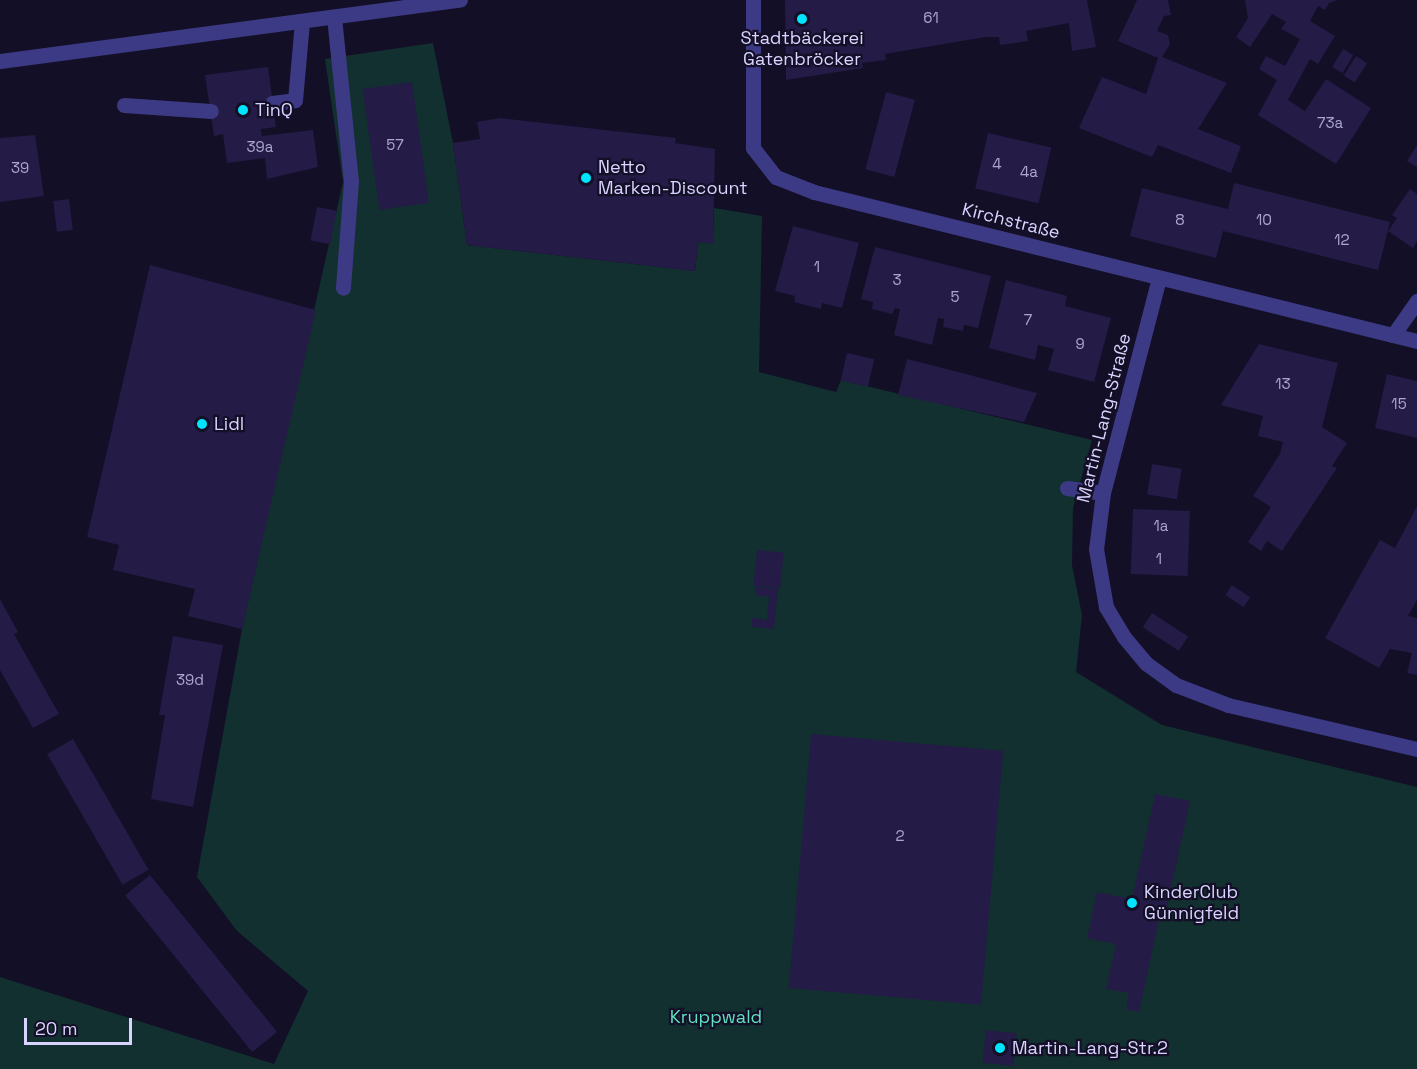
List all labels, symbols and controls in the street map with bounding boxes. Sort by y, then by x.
house number: 61 [923,9,939,27]
marker: Stadtbäckerei Gatenbröcker [795,12,809,26]
place label: Stadtbäckerei Gatenbröcker [740,28,864,70]
place label: TinQ [255,99,293,121]
marker: TinQ [236,103,250,117]
house number: 73a [1317,114,1343,132]
house number: 57 [386,136,404,154]
house number: 39a [247,138,273,156]
house number: 4 [992,155,1002,173]
place label: Netto Marken-Discount [598,157,748,200]
house number: 39 [11,159,29,177]
house number: 4a [1020,163,1038,181]
marker: Netto Marken-Discount [579,171,593,185]
street label: Kirchstraße [960,198,1062,244]
house number: 8 [1175,211,1185,229]
house number: 10 [1256,211,1272,229]
house number: 12 [1334,231,1350,249]
house number: 1 [814,258,820,276]
house number: 3 [892,271,902,289]
house number: 5 [951,288,959,306]
house number: 7 [1024,311,1032,329]
street label: Martin-Lang-Straße [1073,331,1135,505]
house number: 9 [1075,335,1085,353]
house number: 13 [1275,375,1291,393]
house number: 15 [1391,395,1407,413]
place label: Lidl [214,413,244,435]
marker: Lidl [195,417,209,431]
house number: 1a [1154,517,1168,535]
house number: 1 [1156,550,1162,568]
house number: 39d [176,671,204,689]
house number: 2 [895,827,905,845]
place label: KinderClub Günnigfeld [1144,882,1239,924]
marker: KinderClub Günnigfeld [1125,896,1139,910]
scale bar [27,1006,135,1044]
park label: Kruppwald [670,1006,762,1028]
text: 20 m [35,1017,78,1040]
place label: Martin-Lang-Str.2 [1012,1037,1168,1059]
marker: Martin-Lang-Str.2 [993,1041,1007,1055]

